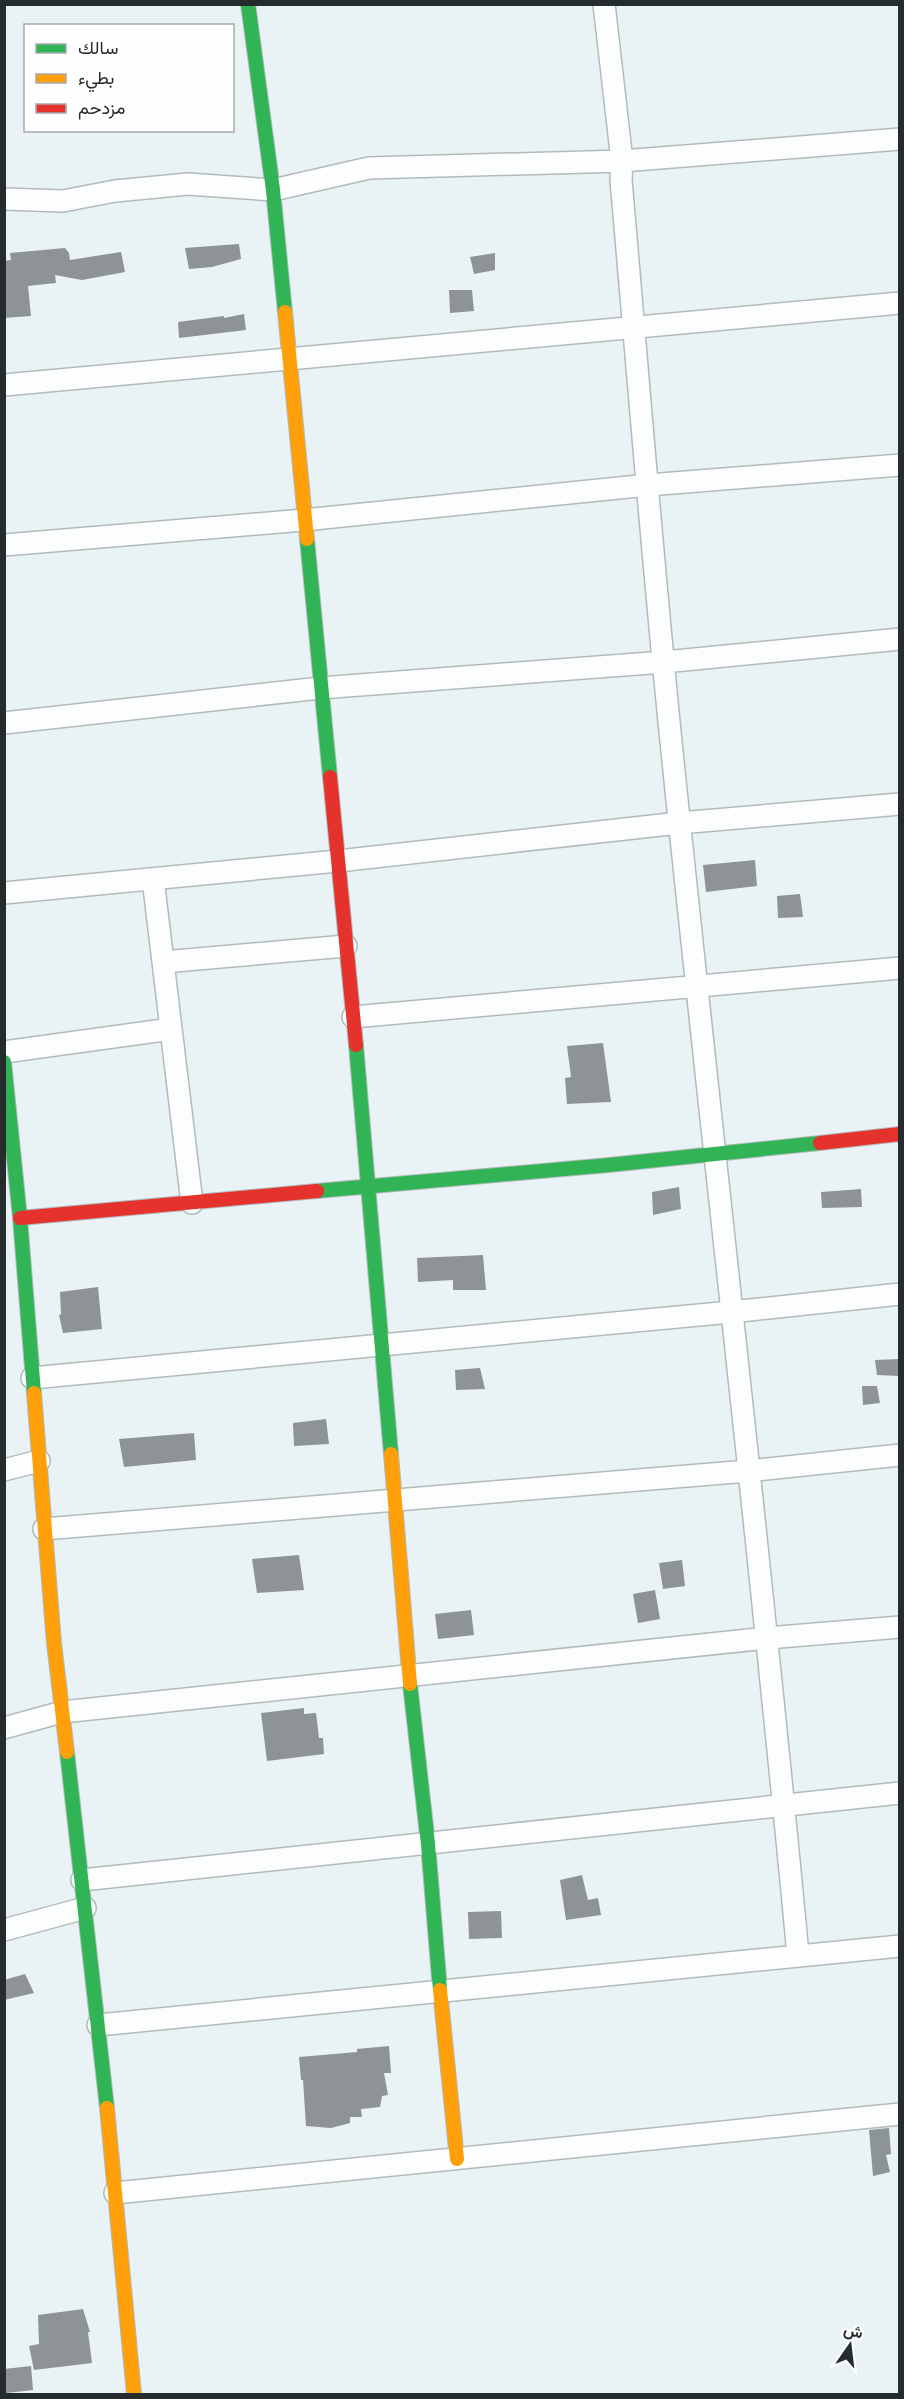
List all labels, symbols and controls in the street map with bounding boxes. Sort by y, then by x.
legend [24,24,234,132]
text: سالك [78,37,118,59]
text: بطيء [78,67,114,93]
text: مزدحم [78,97,125,120]
north arrow [820,2315,880,2375]
text: ش [842,2319,865,2342]

